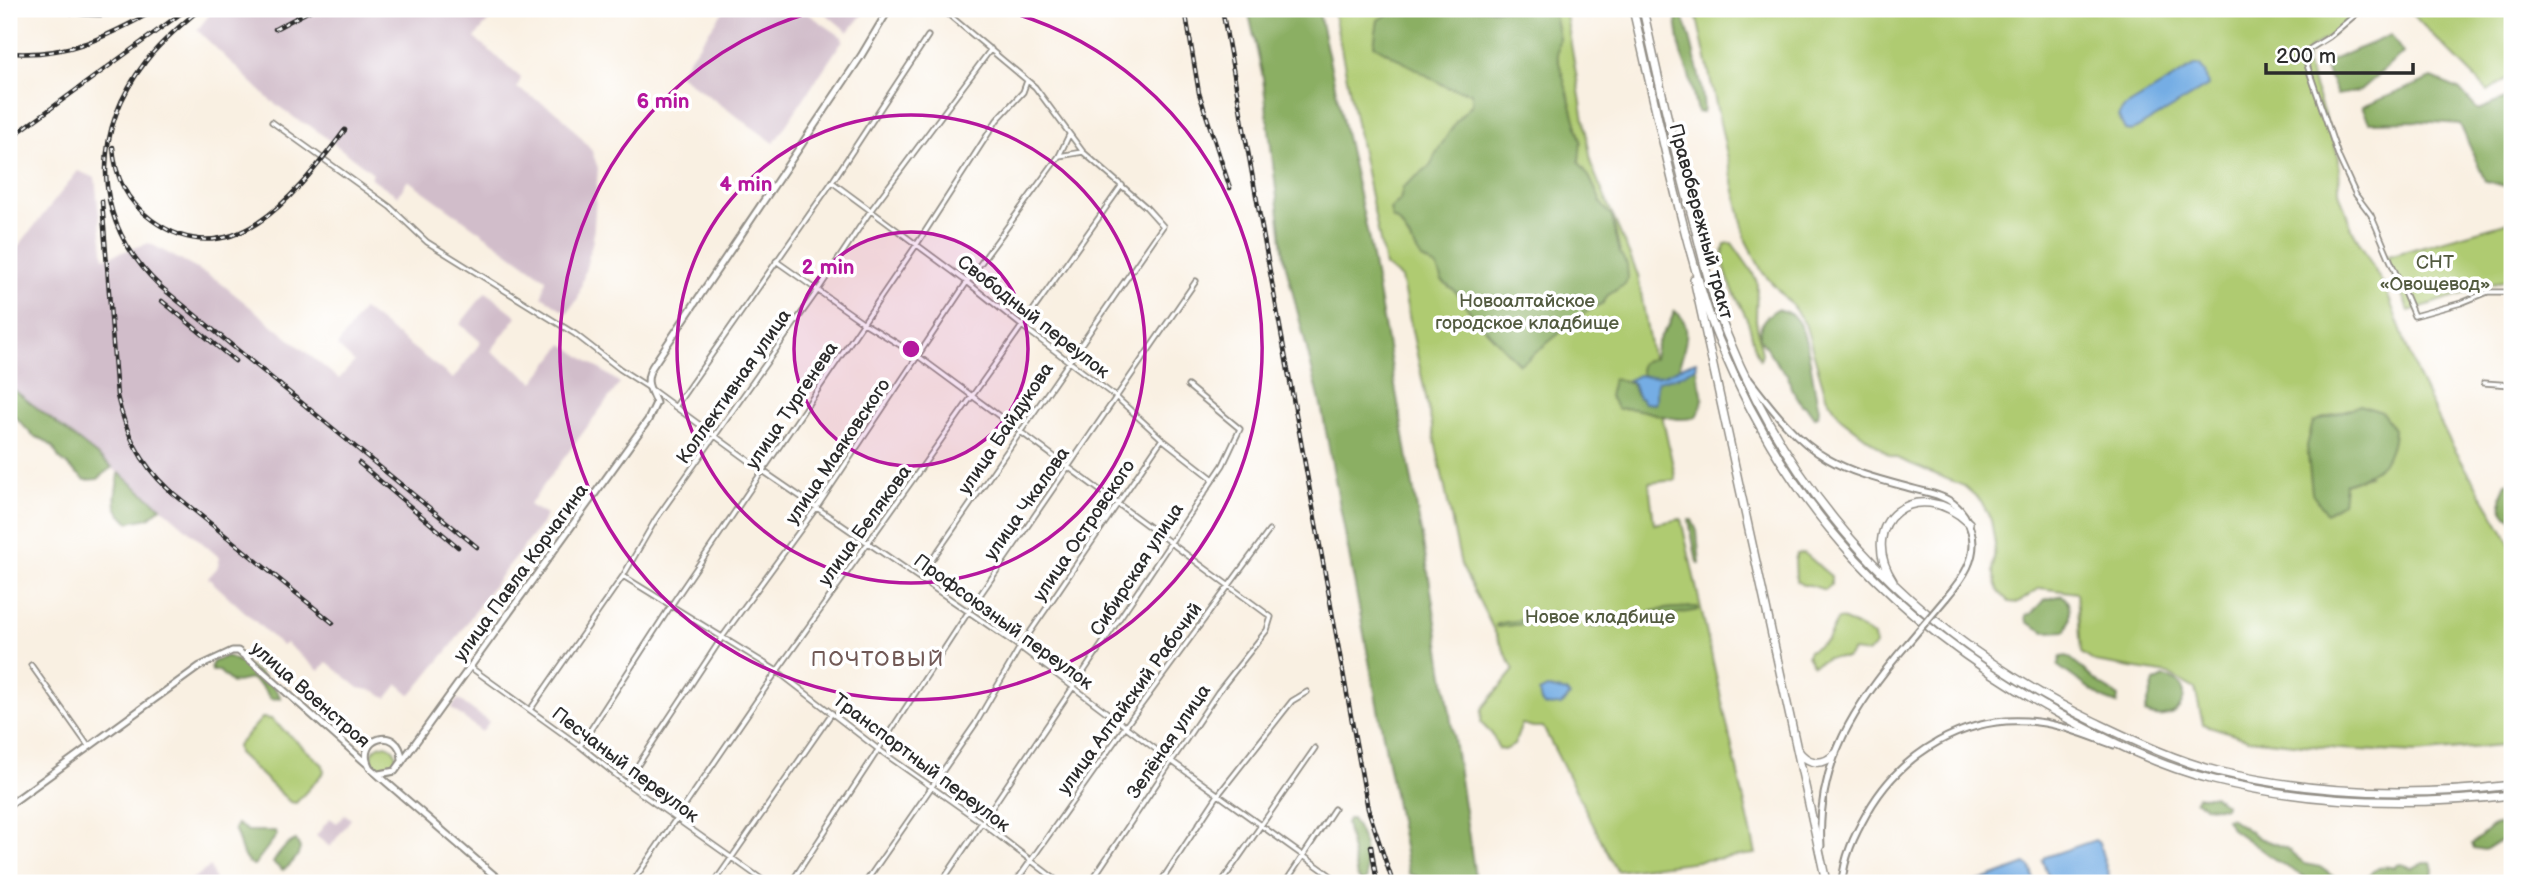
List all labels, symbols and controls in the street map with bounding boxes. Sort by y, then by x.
scale bar [2266,32,2412,76]
text: 200 m [2276,44,2336,69]
text: 6 min [636,89,690,114]
street label: Правобережный тракт [1663,121,1738,322]
text: 4 min [720,172,772,197]
street label: Свободный переулок [952,251,1114,384]
park label: СНТ «Овощевод» [2379,251,2491,296]
text: 2 min [801,255,855,280]
park label: Новоалтайское городское кладбище [1435,290,1619,335]
street label: Коллективная улица [672,305,796,469]
centre of rings [899,337,923,361]
street label: улица Тургенева [741,338,843,474]
street label: улица Байдукова [954,359,1059,499]
street label: улица Маяковского [781,374,896,529]
street label: улица Чкалова [980,443,1075,565]
street label: улица Островского [1028,456,1140,606]
street label: улица Белякова [814,461,917,591]
street label: улица Павла Корчагина [449,479,593,666]
street label: Сибирская улица [1086,499,1189,641]
street label: Профсоюзный переулок [909,549,1097,695]
street label: улица Алтайский Рабочий [1053,599,1208,799]
park label: Новое кладбище [1525,606,1676,629]
street label: улица Военстроя [246,637,374,753]
district label: ПОЧТОВЫЙ [811,647,945,672]
street label: Зелёная улица [1122,680,1216,803]
street label: Транспортный переулок [828,689,1014,837]
street label: Песчаный переулок [547,702,703,828]

